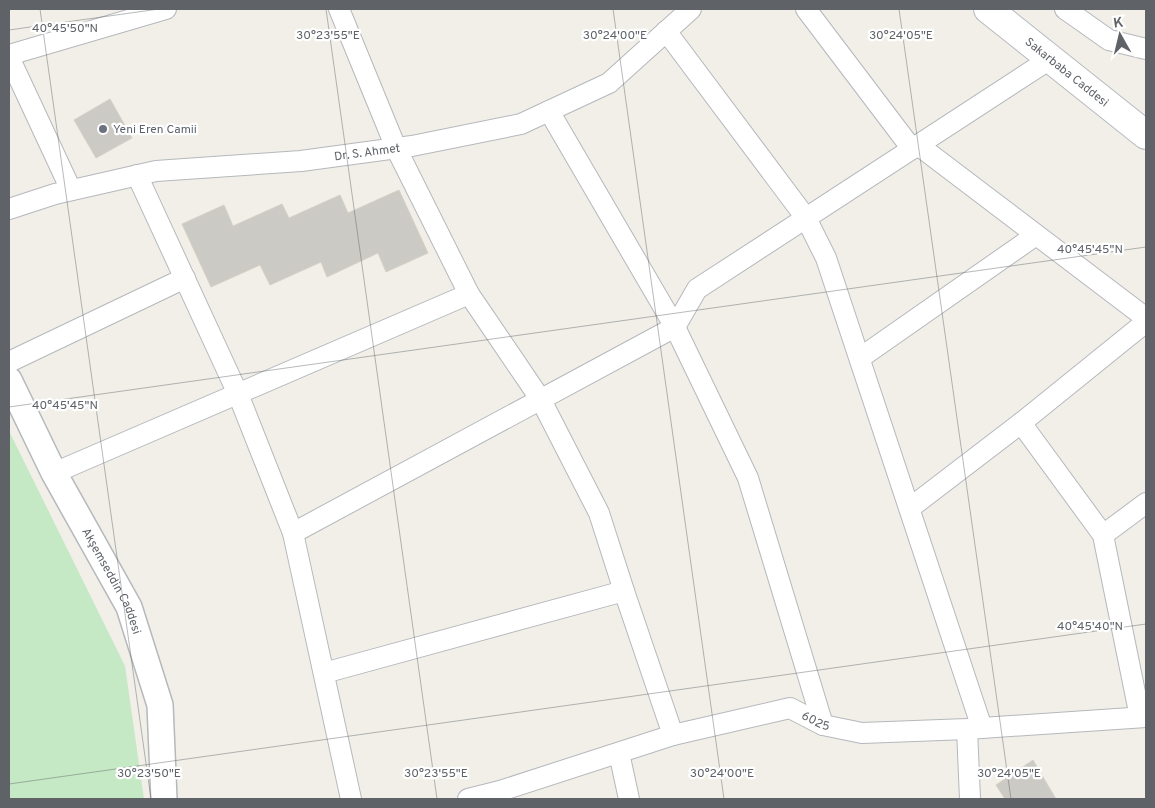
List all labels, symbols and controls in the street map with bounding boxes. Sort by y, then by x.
north arrow [1095,10,1145,60]
text: K [1112,14,1125,33]
text: 40°45'50"N [32,21,98,37]
text: 30°23'55"E [296,28,360,44]
text: 30°24'00"E [583,28,647,44]
text: 30°24'05"E [869,28,933,44]
street label: Sakarbaba Caddesi [1021,34,1112,111]
place label: Yeni Eren Camii [113,122,197,138]
marker: Yeni Eren Camii [97,123,109,135]
street label: Dr. S. Ahmet [333,141,401,165]
text: 40°45'45"N [1057,242,1123,258]
text: 40°45'45"N [32,398,98,414]
street label: Akşemseddin Caddesi [77,525,144,636]
text: 40°45'40"N [1057,619,1123,635]
street label: 6025 [799,708,831,735]
text: 30°23'50"E [117,766,181,782]
text: 30°23'55"E [404,766,468,782]
text: 30°24'00"E [690,766,754,782]
text: 30°24'05"E [977,766,1041,782]

